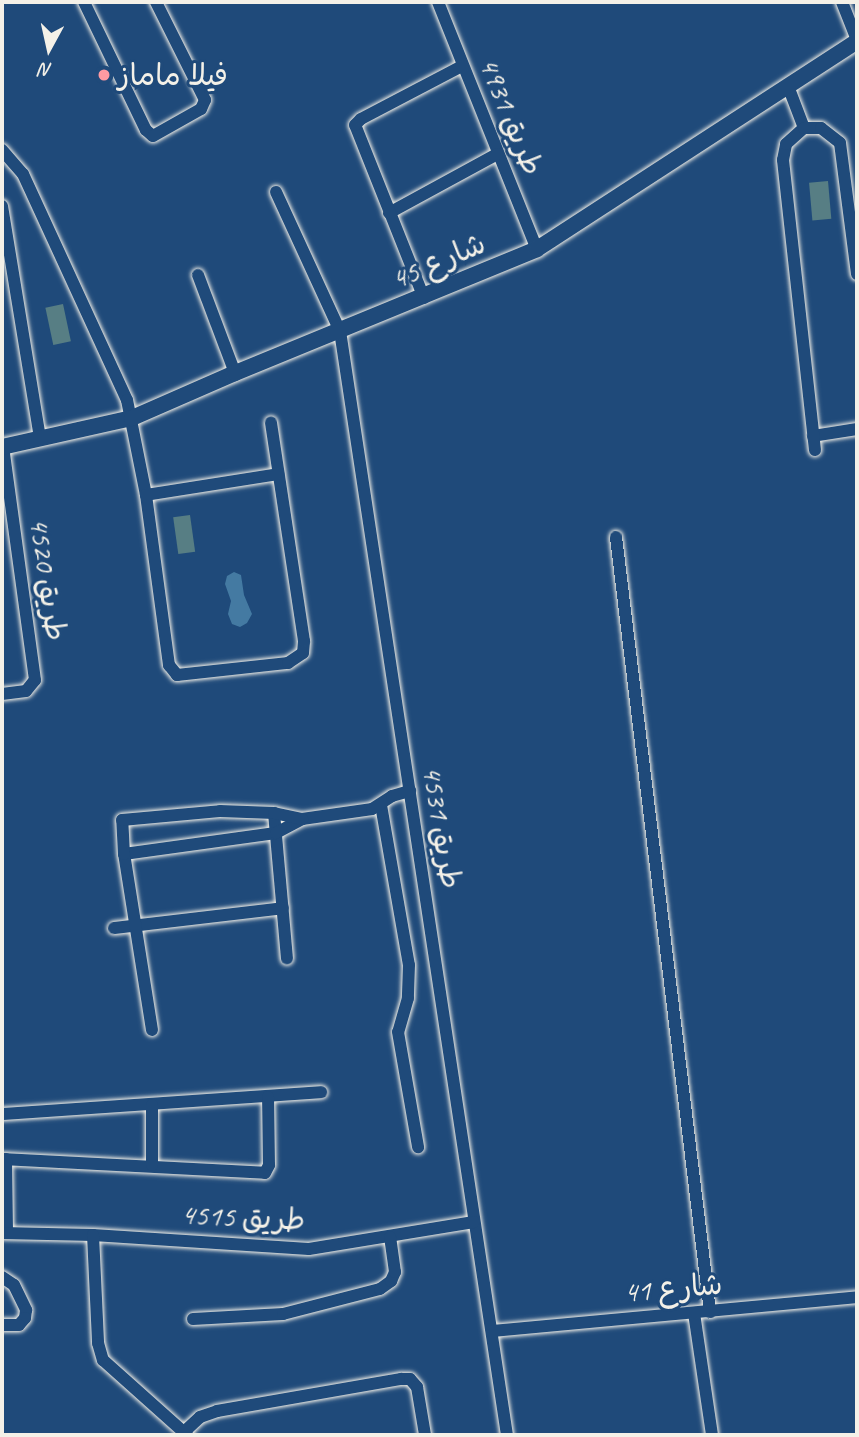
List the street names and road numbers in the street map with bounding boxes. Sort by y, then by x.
street label: طريق 4931 [471,52,551,180]
street label: شارع 45 [385,225,491,297]
street label: طريق 4520 [22,515,74,643]
street label: طريق 4531 [415,763,469,891]
street label: طريق 4515 [180,1196,306,1238]
street label: شارع 41 [622,1266,724,1310]

